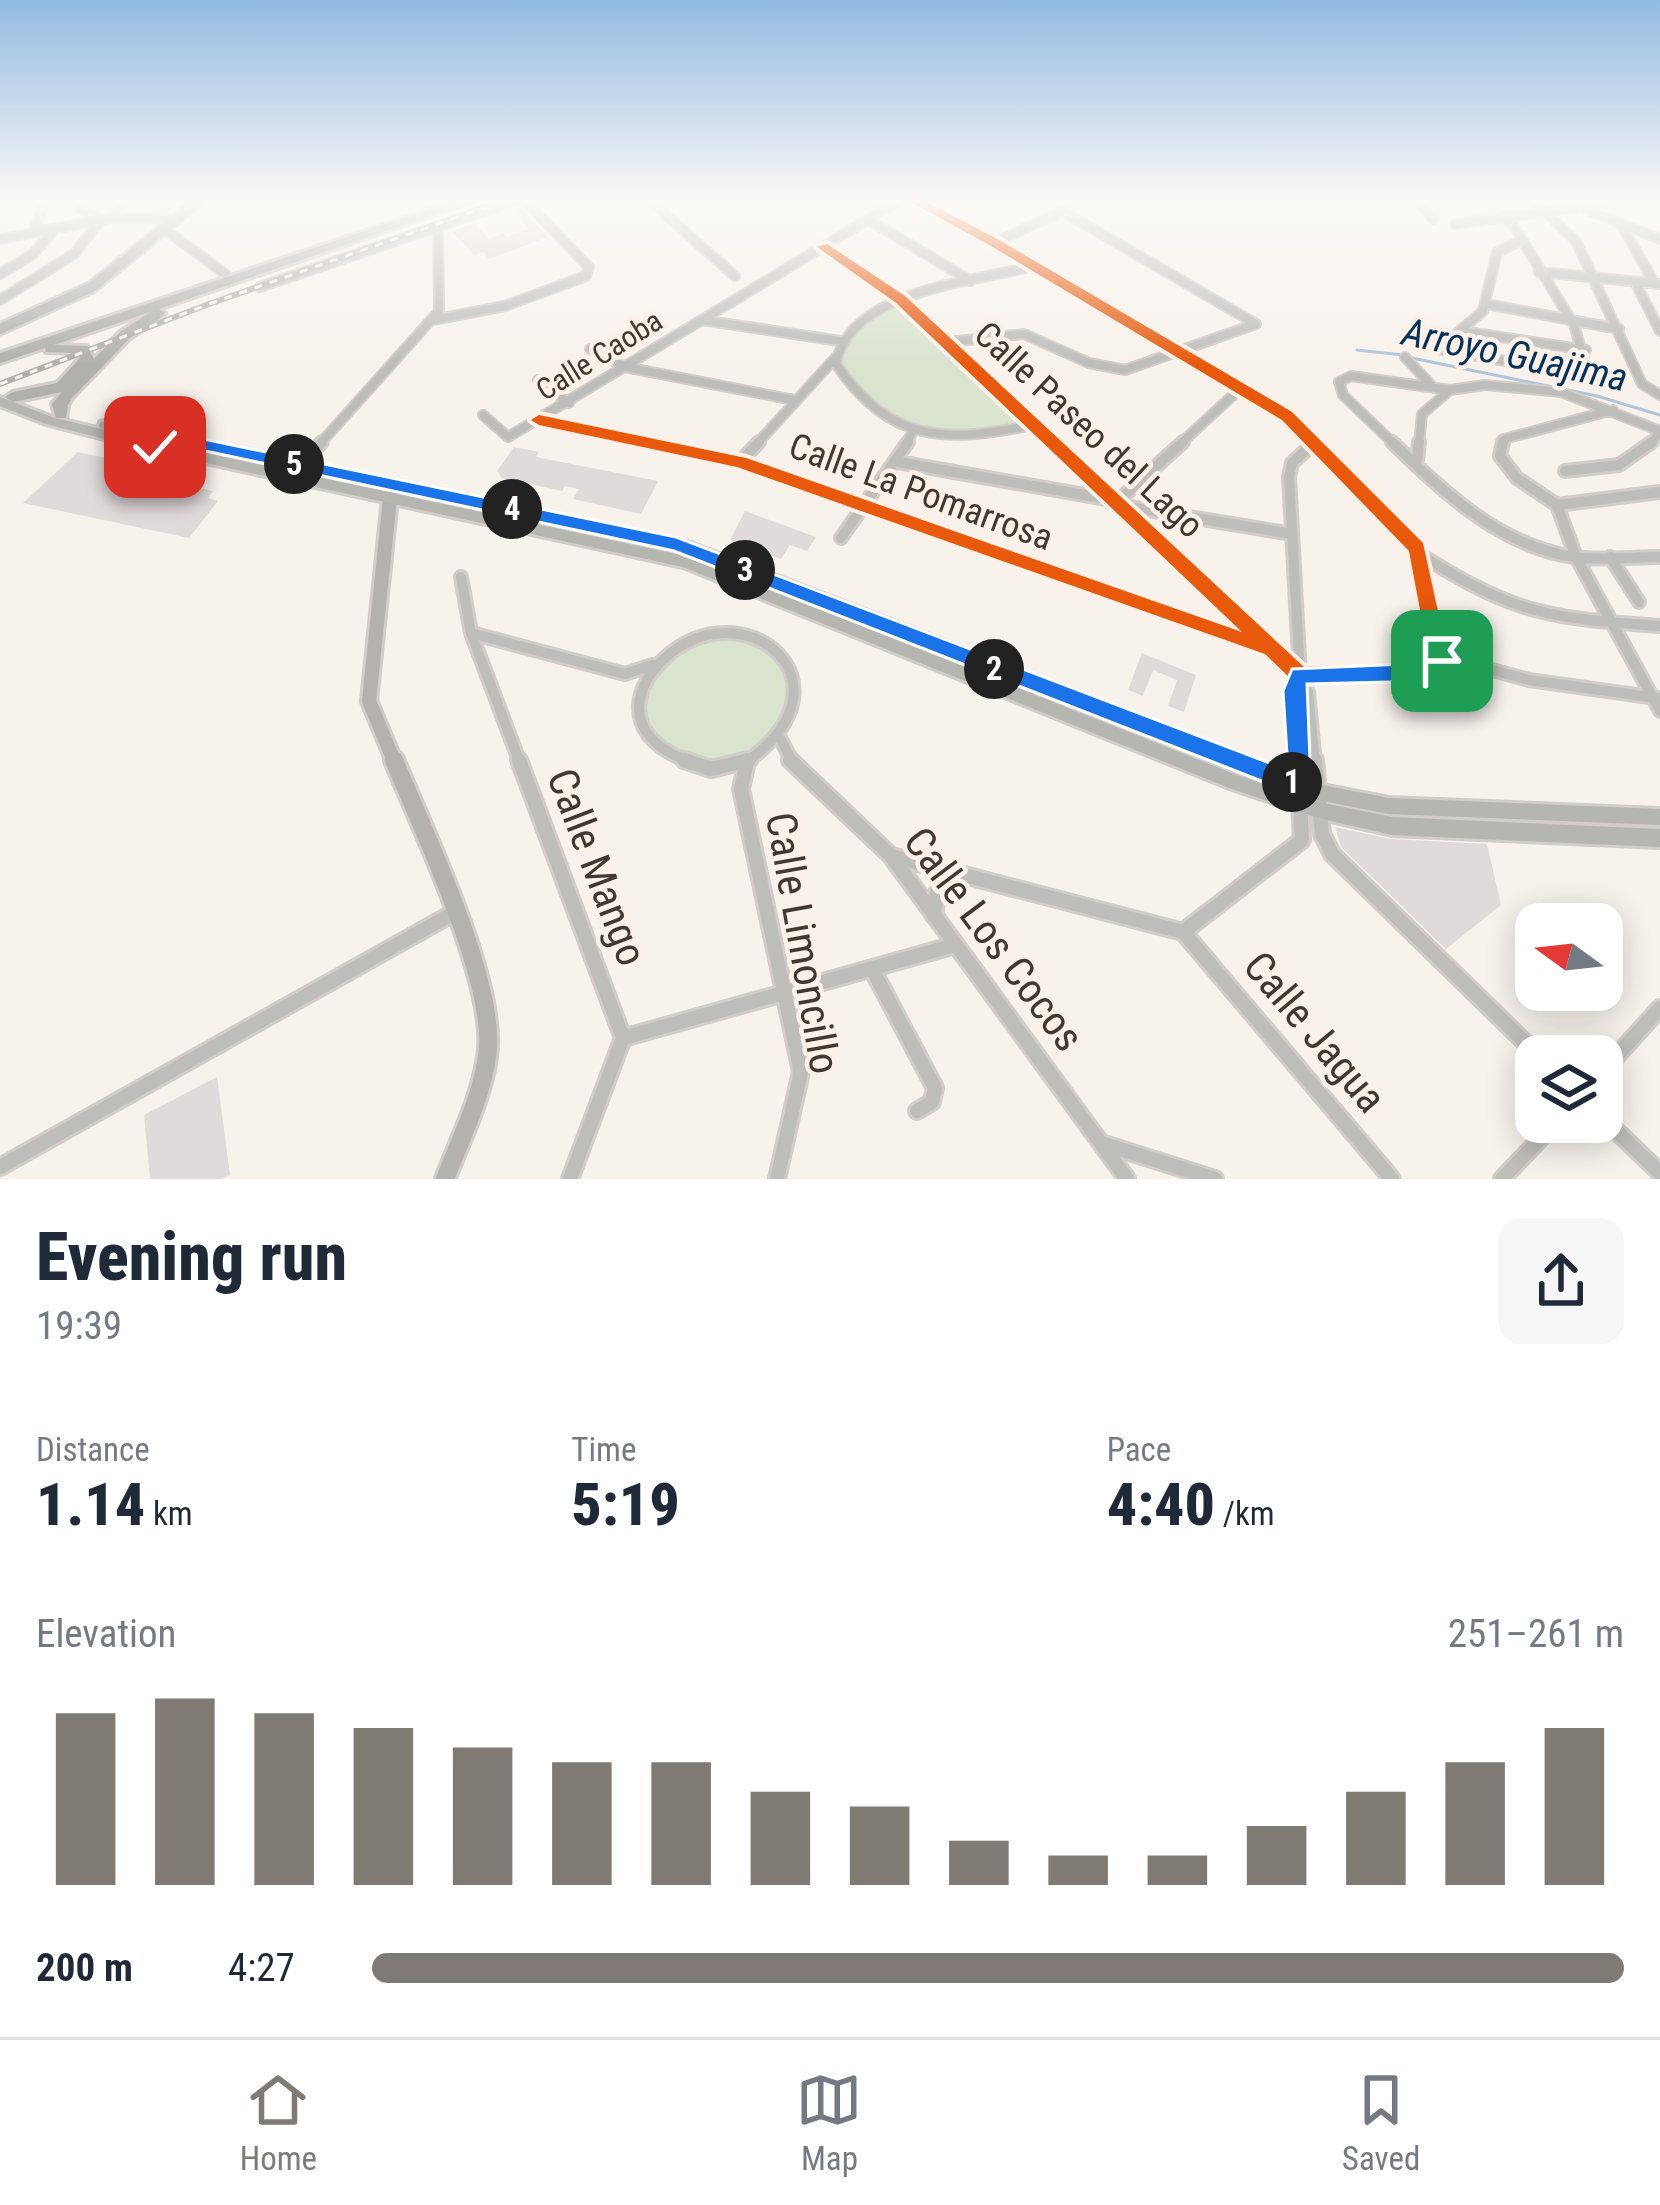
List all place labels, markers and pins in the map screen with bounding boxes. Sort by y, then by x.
pin [104,396,206,498]
pin: 5 [264,434,324,494]
pin: 4 [482,479,542,539]
pin: 3 [715,540,775,600]
pin [1391,610,1493,712]
pin: 2 [964,639,1024,699]
pin: 1 [1262,752,1322,812]

